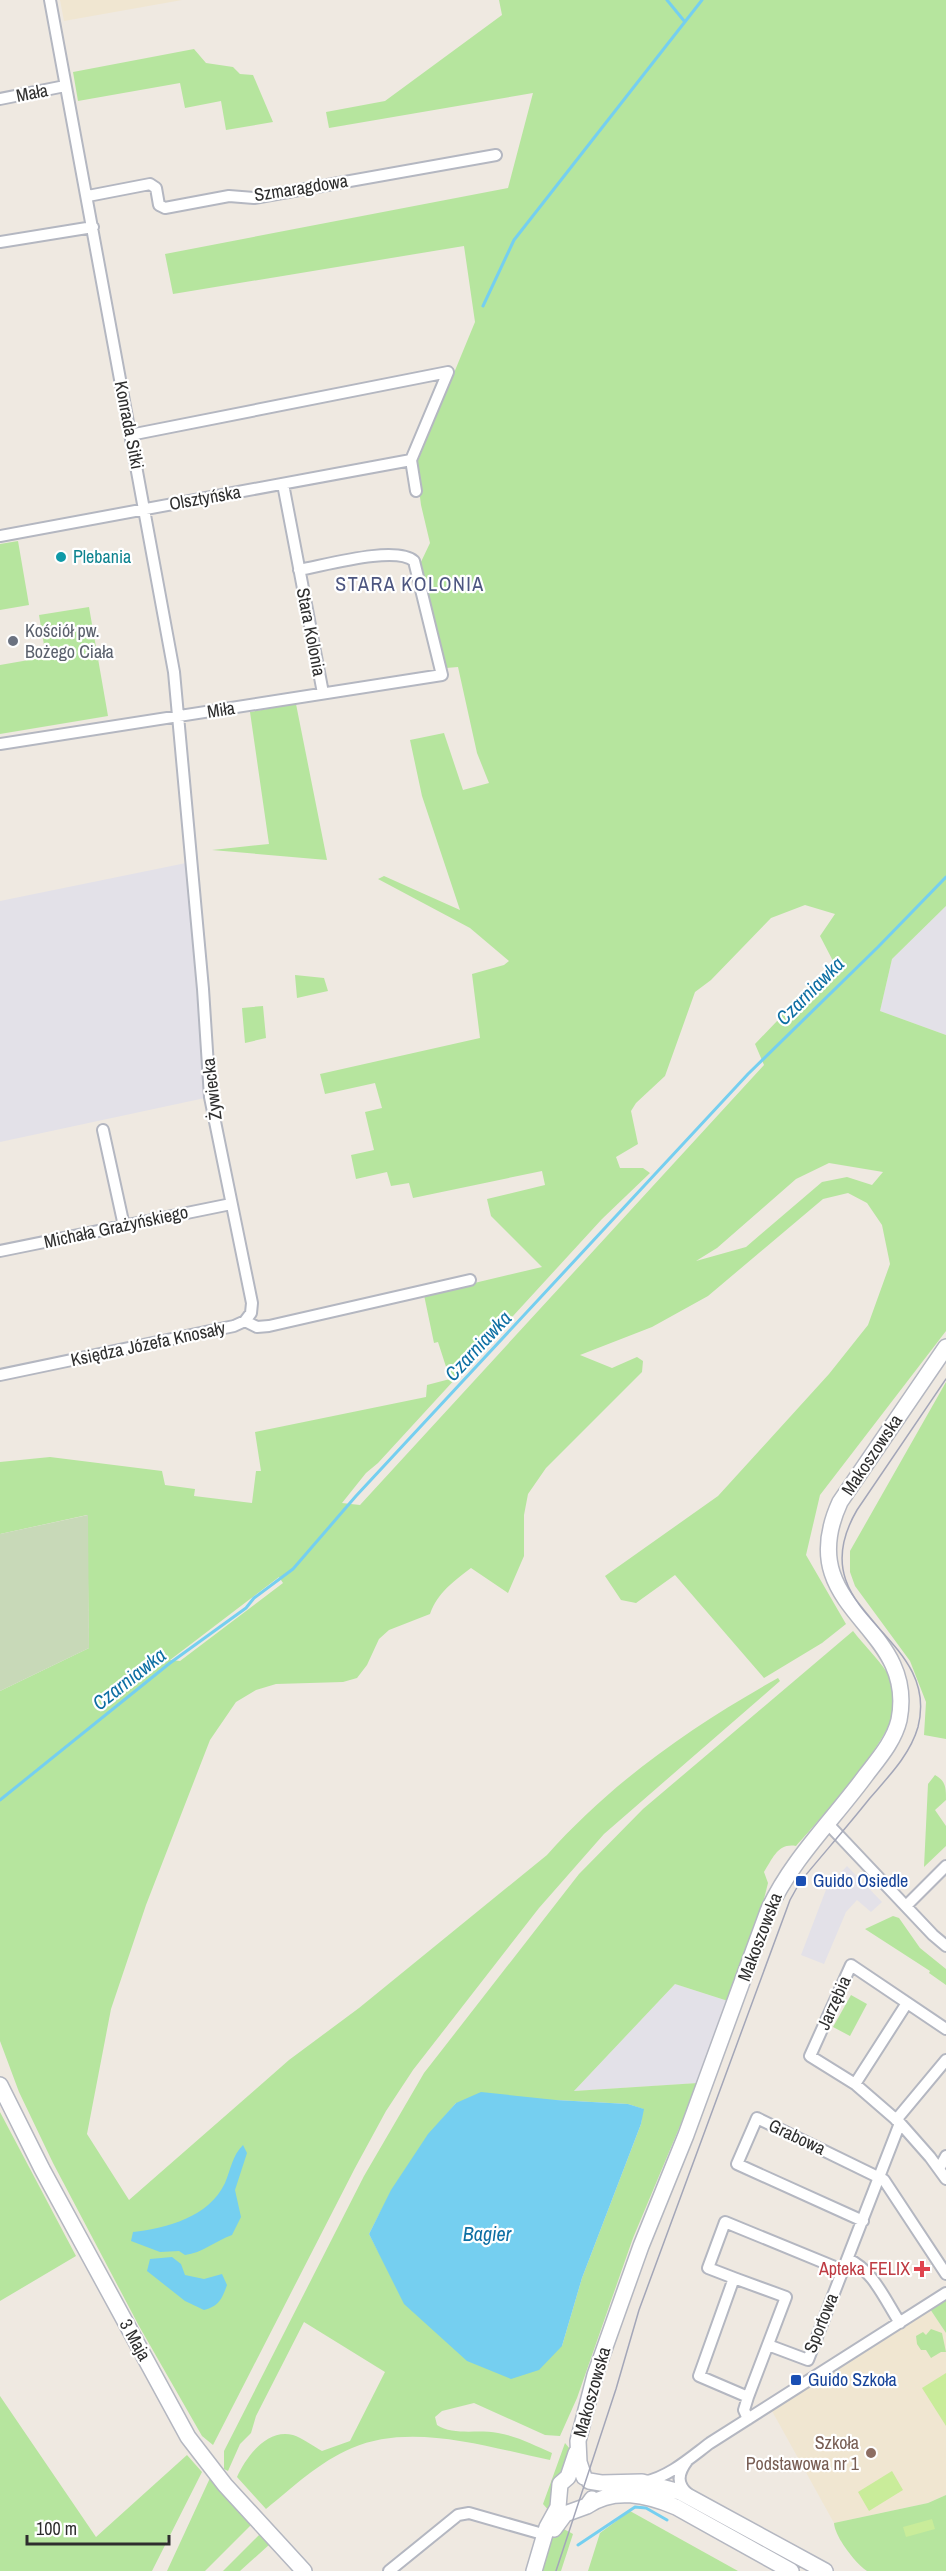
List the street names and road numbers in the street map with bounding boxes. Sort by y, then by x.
street label: Mała [14,77,50,108]
street label: Szmaragdowa [252,168,349,207]
street label: Konrada Sitki [109,379,150,471]
street label: Olsztyńska [167,479,243,516]
street label: Stara Kolonia [291,586,332,678]
street label: Miła [205,695,237,724]
street label: Żywiecka [195,1057,228,1122]
street label: Michała Grażyńskiego [41,1199,190,1254]
street label: Księdza Józefa Knosały [68,1315,228,1372]
street label: Makoszowska [835,1409,908,1500]
street label: Makoszowska [731,1889,788,1985]
street label: Jarzębia [811,1972,856,2034]
street label: Grabowa [765,2113,830,2161]
street label: Sportowa [797,2289,844,2356]
street label: 3 Maja [114,2314,157,2365]
street label: Makoszowska [567,2344,616,2440]

